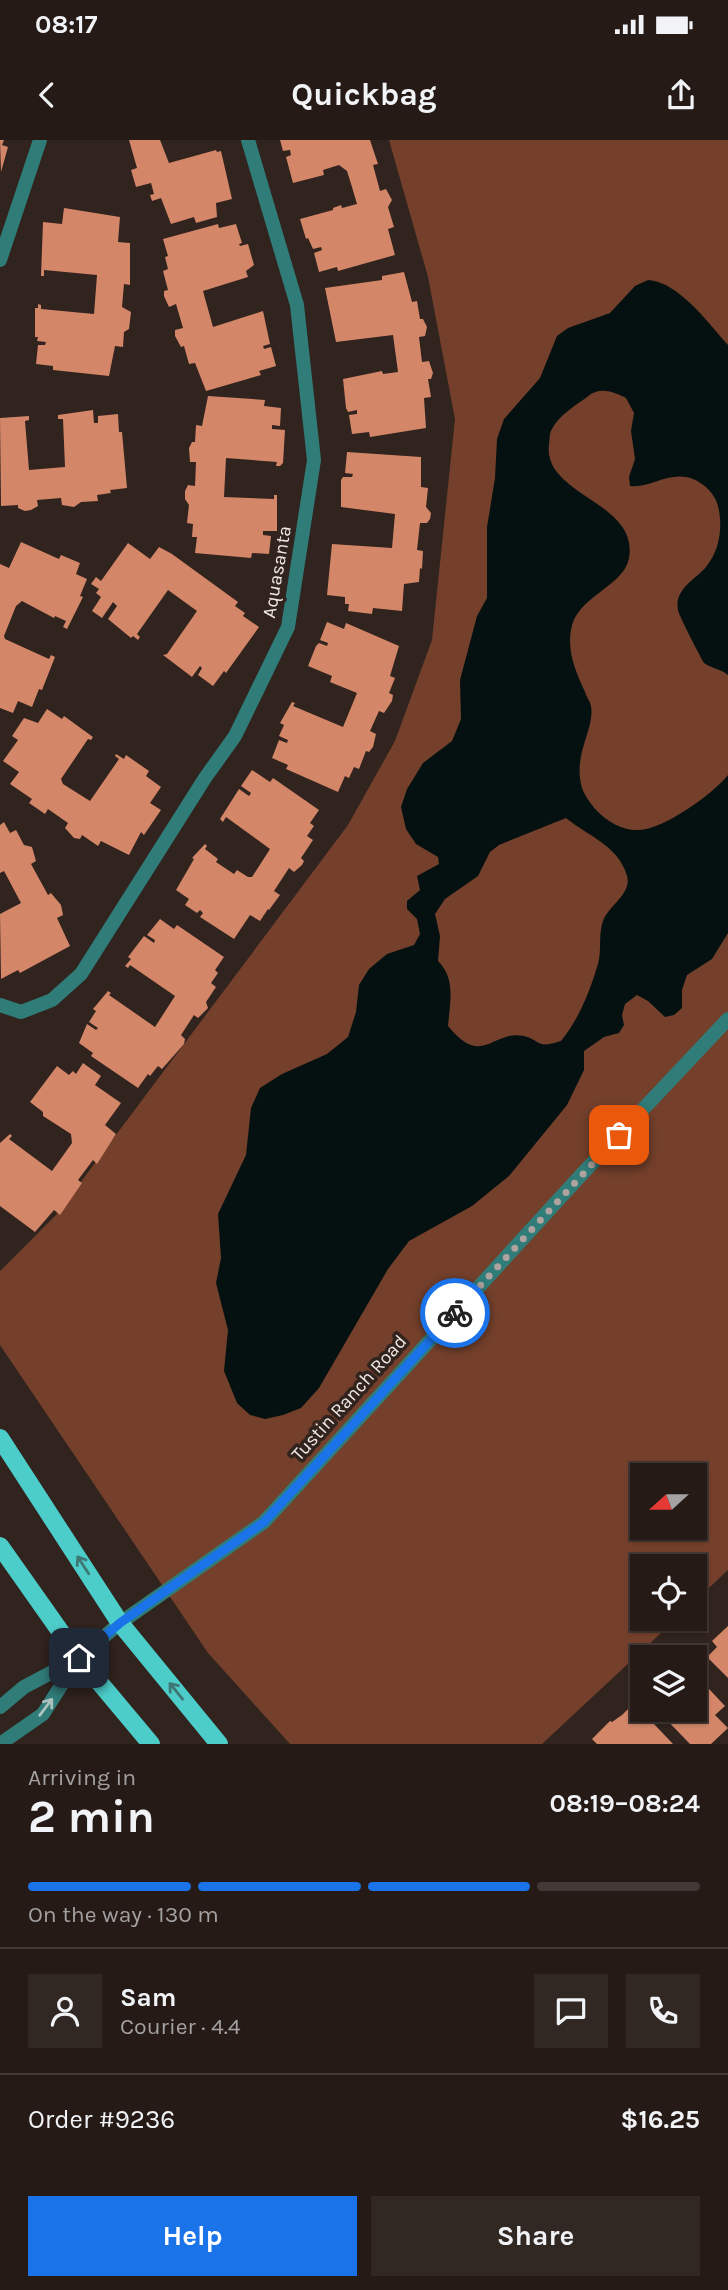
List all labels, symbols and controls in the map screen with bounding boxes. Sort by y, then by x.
text: 08:17 [35,9,97,40]
icon: back [28,76,66,114]
text: Quickbag [291,76,437,113]
icon: share [662,76,700,114]
street label: Aquasanta [258,524,296,620]
pin [589,1105,649,1165]
icon: bag [600,1116,638,1154]
courier [420,1278,490,1348]
icon: bike [436,1294,474,1332]
street label: Tustin Ranch Road [287,1331,411,1465]
north arrow [630,1463,707,1540]
map controls [630,1463,707,1722]
button: locate [630,1554,707,1631]
one-way arrow [75,1556,89,1576]
pin [49,1628,109,1688]
icon: home [60,1639,98,1677]
button: layers [630,1645,707,1722]
one-way arrow [168,1682,183,1700]
one-way arrow [38,1698,53,1717]
text: Arriving in [28,1764,136,1791]
text: 08:19–08:24 [549,1788,700,1819]
text: 2 min [28,1790,155,1844]
text: On the way · 130 m [28,1901,219,1928]
button: person [28,1974,102,2048]
button: chat [534,1974,608,2048]
button: phone [626,1974,700,2048]
text: Sam [120,1982,176,2013]
text: Courier · 4.4 [120,2013,241,2040]
text: Order #9236 [28,2104,175,2135]
text: $16.25 [621,2104,700,2135]
button: Help [28,2196,357,2276]
button: Share [371,2196,700,2276]

